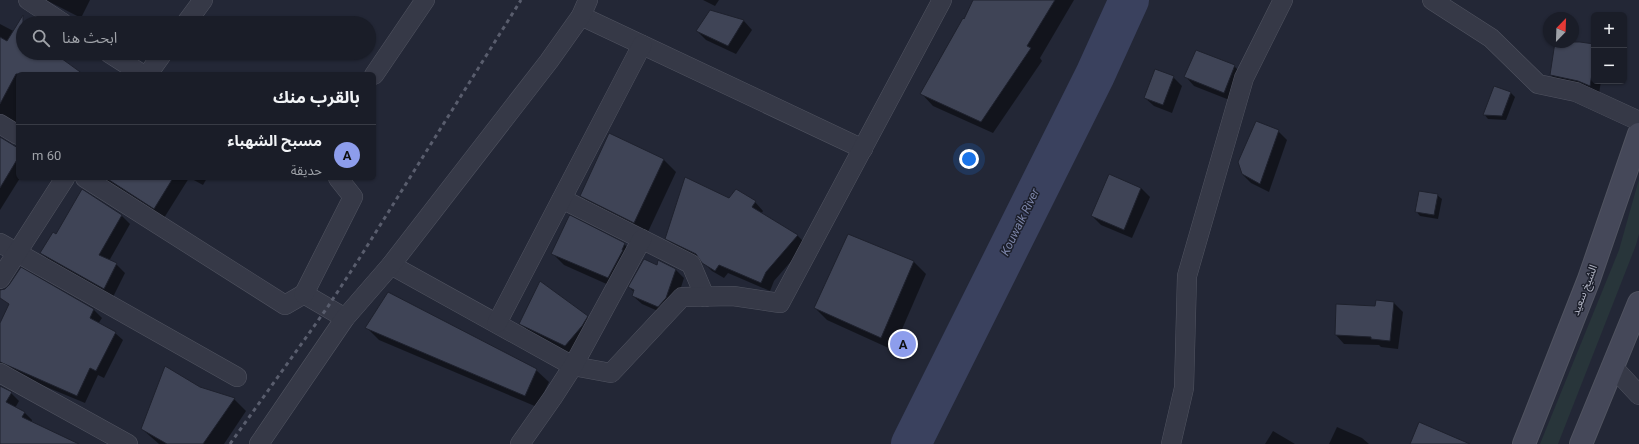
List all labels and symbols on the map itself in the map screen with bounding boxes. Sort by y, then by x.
north arrow [1543,12,1579,48]
your location [959,149,979,169]
water label: Kouwaik River [998,185,1043,258]
street label: الشيخ سعيد [1569,263,1601,318]
pin: A [890,329,916,359]

